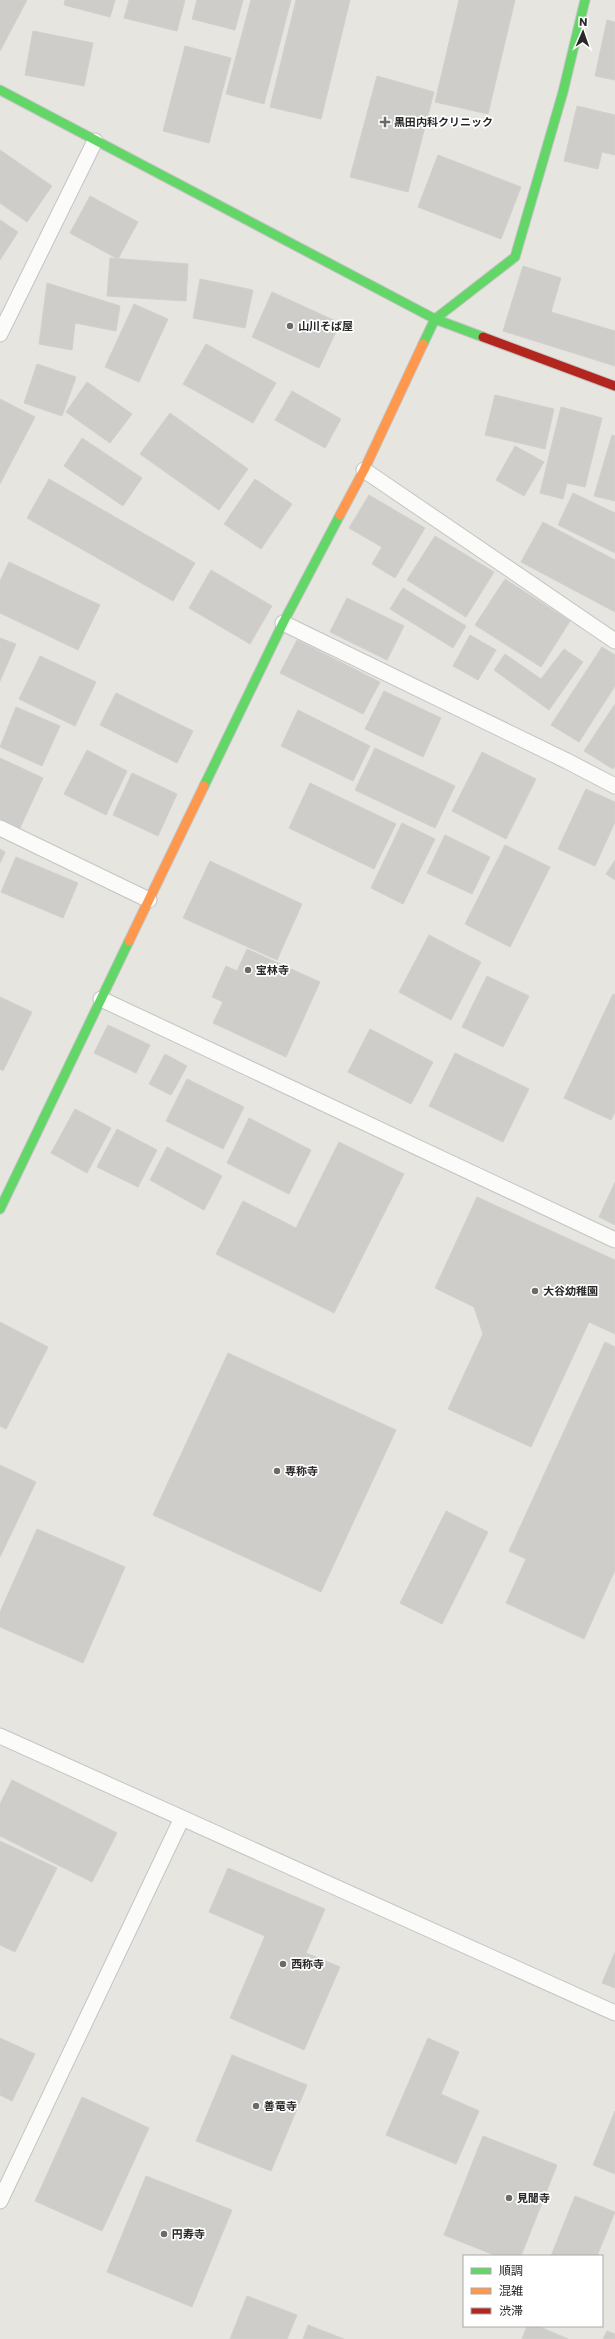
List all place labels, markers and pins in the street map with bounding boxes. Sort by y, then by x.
place label: 黒田内科クリニック [394,114,493,130]
marker: 黒田内科クリニック [379,116,391,128]
place label: 山川そば屋 [298,318,353,334]
marker: 山川そば屋 [285,321,295,331]
place label: 宝林寺 [256,962,289,978]
marker: 宝林寺 [243,965,253,975]
place label: 大谷幼稚園 [543,1283,598,1299]
marker: 大谷幼稚園 [530,1286,540,1296]
place label: 専称寺 [285,1463,318,1479]
marker: 専称寺 [272,1466,282,1476]
place label: 西称寺 [291,1956,324,1972]
marker: 西称寺 [278,1959,288,1969]
place label: 善竜寺 [264,2098,297,2114]
marker: 善竜寺 [251,2101,261,2111]
place label: 見聞寺 [517,2190,550,2206]
marker: 見聞寺 [504,2193,514,2203]
place label: 円寿寺 [172,2226,205,2242]
marker: 円寿寺 [159,2229,169,2239]

